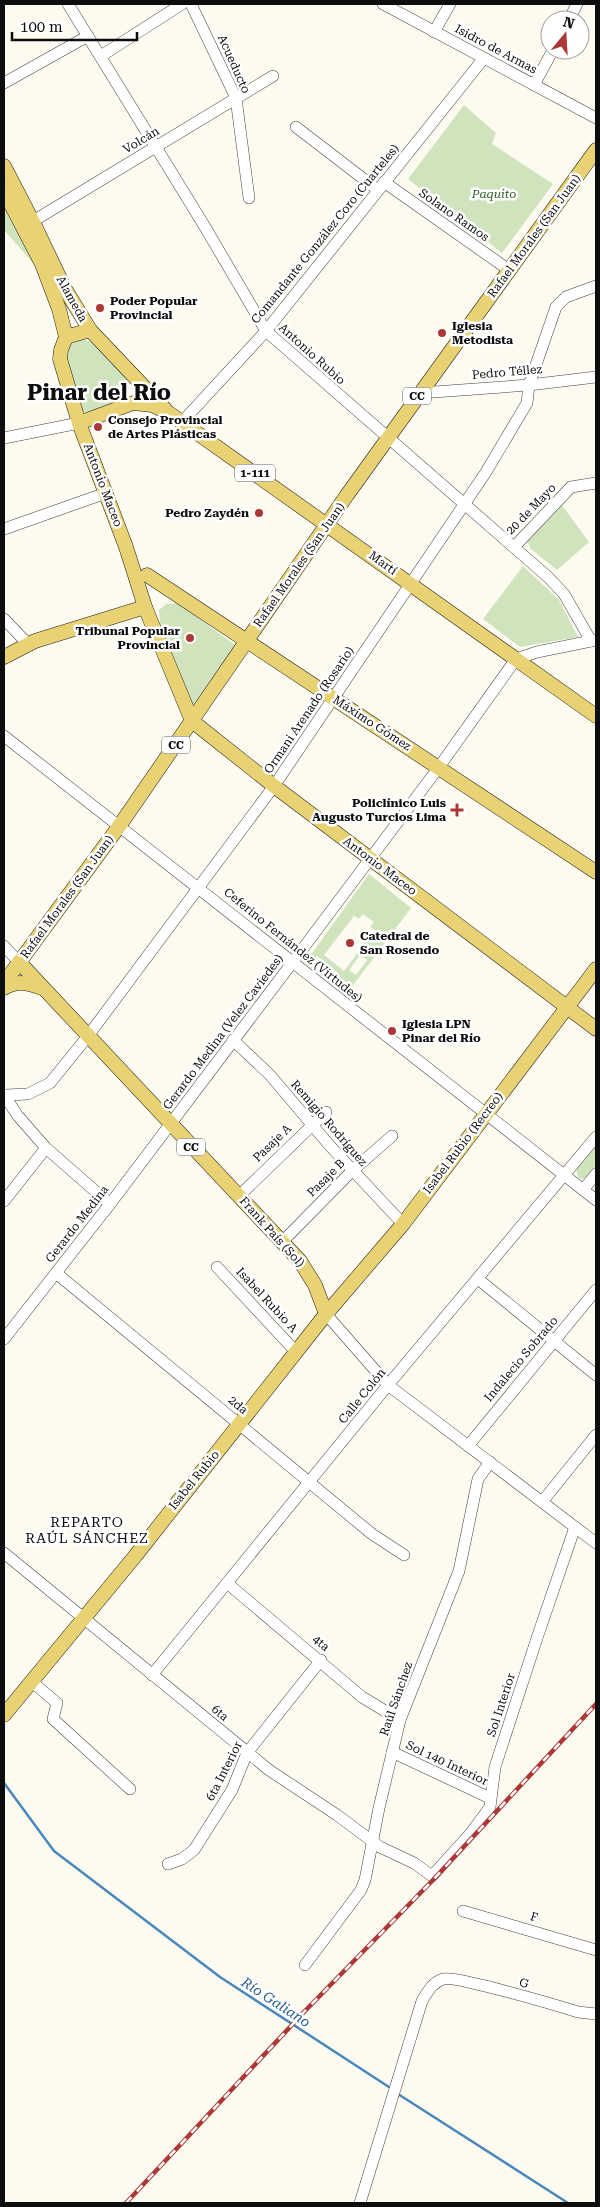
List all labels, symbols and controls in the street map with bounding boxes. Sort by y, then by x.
scale bar [12,10,138,42]
north arrow [540,10,590,60]
text: N [561,13,577,32]
text: 100 m [20,18,63,36]
street label: Isidro de Armas [453,22,540,77]
street label: Acueducto [215,32,253,96]
street label: Volcán [120,124,162,156]
street label: Comandante González Coro (Cuarteles) [248,142,402,326]
street label: Rafael Morales (San Juan) [485,172,583,300]
street label: Solano Ramos [416,186,492,244]
park label: Paquito [471,187,516,201]
street label: Alameda [54,273,91,325]
place label: Poder Popular Provincial [110,294,198,322]
marker: Poder Popular Provincial [94,302,106,314]
place label: Iglesia Metodista [452,319,513,347]
street label: Antonio Rubio [276,321,348,387]
marker: Iglesia Metodista [436,327,448,339]
street label: Pedro Téllez [471,362,543,382]
district label: Pinar del Río [27,380,171,405]
road number: CC [403,388,431,404]
place label: Consejo Provincial de Artes Plásticas [108,413,223,441]
marker: Consejo Provincial de Artes Plásticas [92,421,104,433]
street label: Antonio Maceo [81,441,125,529]
road number: 1-111 [235,464,275,482]
street label: 20 de Mayo [503,481,559,537]
street label: Rafael Morales (San Juan) [251,500,347,630]
place label: Pedro Zaydén [165,506,249,520]
marker: Pedro Zaydén [253,507,265,519]
street label: Martí [366,548,400,578]
place label: Tribunal Popular Provincial [76,624,181,652]
marker: Tribunal Popular Provincial [184,632,196,644]
street label: Ormani Arenado (Rosario) [261,644,357,776]
street label: Máximo Gómez [330,693,414,754]
road number: CC [162,736,190,754]
place label: Policlínico Luis Augusto Turcios Lima [312,796,446,824]
marker: Policlínico Luis Augusto Turcios Lima [450,803,464,817]
street label: Rafael Morales (San Juan) [18,833,116,961]
street label: Antonio Maceo [341,834,419,898]
street label: Ceferino Fernández (Virtudes) [221,885,365,1005]
place label: Catedral de San Rosendo [360,929,439,957]
marker: Catedral de San Rosendo [344,937,356,949]
street label: Gerardo Medina (Velez Caviedes) [160,952,286,1112]
place label: Iglesia LPN Pinar del Río [402,1017,481,1045]
marker: Iglesia LPN Pinar del Río [386,1025,398,1037]
street label: Remigio Rodríguez [288,1077,370,1169]
street label: Isabel Rubio (Recreo) [420,1089,506,1196]
street label: Pasaje A [250,1121,294,1165]
road number: CC [177,1138,205,1156]
street label: Pasaje B [304,1156,348,1200]
street label: Gerardo Medina [43,1182,112,1265]
street label: Frank País (Sol) [237,1194,307,1270]
street label: Isabel Rubio A [233,1265,301,1336]
street label: Indalecio Sobrado [481,1314,561,1404]
street label: Calle Colón [335,1365,389,1426]
street label: 2da [225,1393,251,1417]
street label: Isabel Rubio [166,1448,222,1512]
district label: REPARTO RAÚL SÁNCHEZ [25,1514,149,1546]
street label: 4ta [310,1632,333,1654]
street label: Raúl Sánchez [377,1660,415,1738]
street label: Sol Interior [484,1671,518,1739]
street label: 6ta [209,1702,232,1724]
street label: Sol 140 Interior [404,1738,490,1788]
street label: 6ta Interior [203,1739,245,1803]
street label: F [529,1909,539,1925]
water label: Río Galiano [238,1973,313,2030]
street label: G [518,1975,531,1991]

